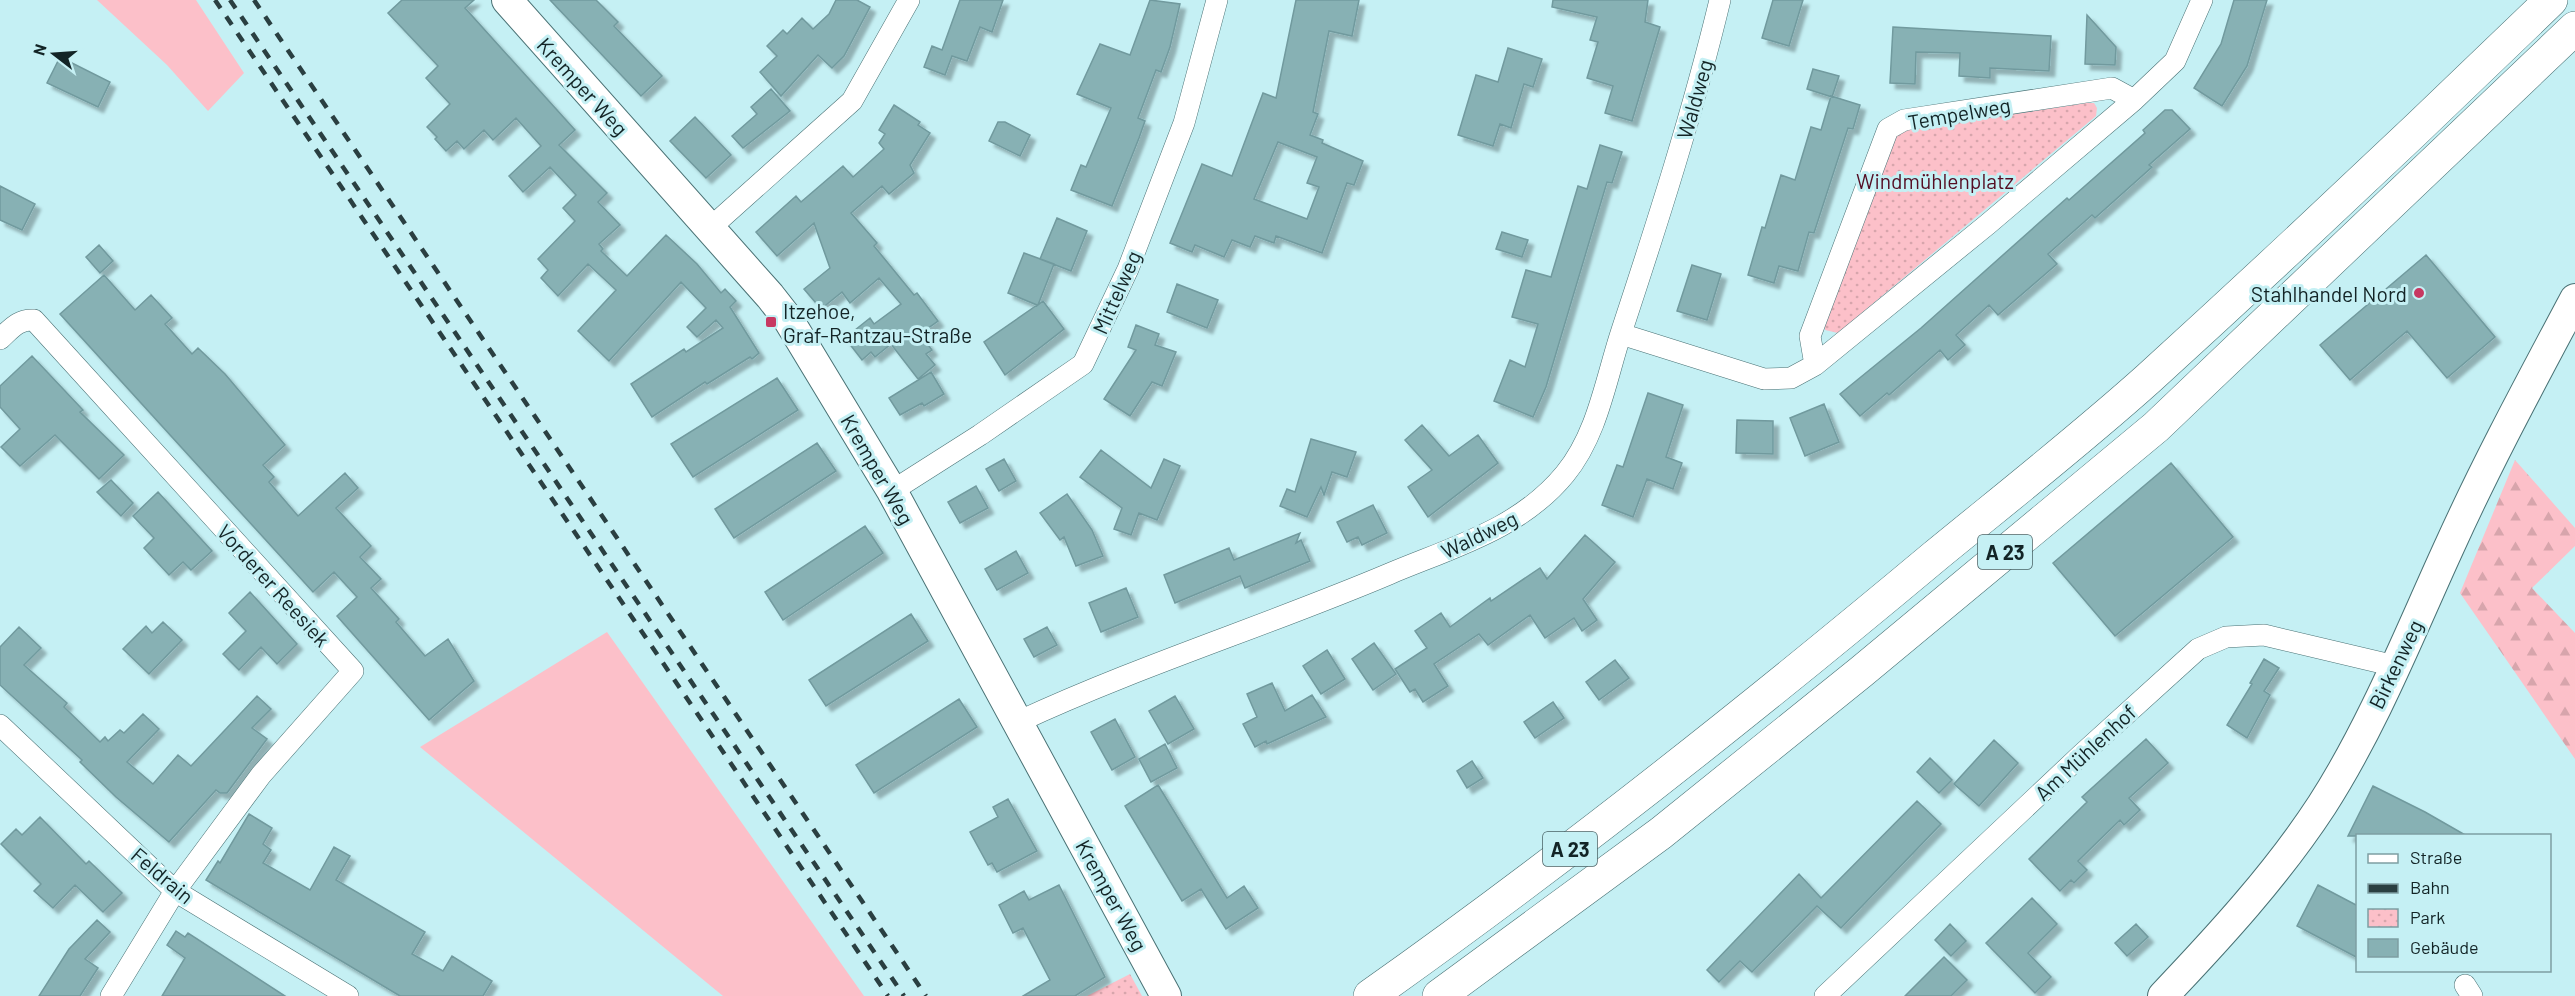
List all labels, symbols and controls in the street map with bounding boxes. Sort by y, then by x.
north arrow [24,24,84,84]
street label: Kremper Weg [532,32,634,140]
text: N [29,42,50,57]
street label: Waldweg [1671,56,1717,142]
street label: Tempelweg [1906,92,2012,134]
park label: Windmühlenplatz [1856,168,2014,193]
street label: Mittelweg [1087,246,1145,338]
place label: Stahlhandel Nord [2251,281,2407,306]
marker: Stahlhandel Nord [2412,286,2426,300]
place label: Itzehoe, Graf-Rantzau-Straße [783,298,972,347]
marker: Itzehoe, Graf-Rantzau-Straße [764,315,778,329]
street label: Kremper Weg [836,409,920,529]
street label: Waldweg [1437,505,1521,563]
street label: Vorderer Reesiek [213,519,335,651]
road number: A 23 [1978,535,2032,569]
street label: Birkenweg [2363,615,2427,713]
street label: Am Mühlenhof [2029,699,2141,805]
road number: A 23 [1543,832,1597,866]
legend [2356,834,2551,972]
street label: Kremper Weg [1071,835,1153,955]
street label: Feldrain [127,842,199,908]
text: Straße [2410,846,2462,868]
text: Bahn [2410,876,2450,898]
text: Park [2410,906,2445,928]
text: Gebäude [2410,936,2479,958]

